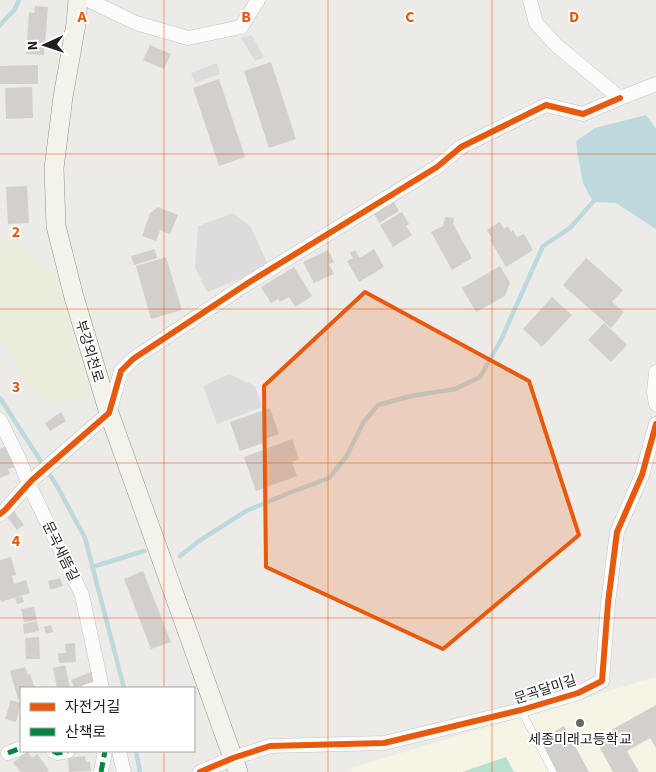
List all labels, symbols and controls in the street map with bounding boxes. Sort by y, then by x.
text: A [76,6,87,28]
text: B [241,6,251,28]
text: C [405,6,415,28]
text: D [569,6,579,28]
north arrow [20,20,70,70]
text: N [23,40,43,51]
text: 2 [12,221,20,243]
street label: 부강외천로 [70,318,108,385]
text: 3 [12,376,20,398]
street label: 문곡새뜸길 [37,518,83,585]
text: 4 [12,530,21,552]
street label: 문곡달미길 [512,670,579,709]
legend [20,687,195,752]
text: 자전거길 [65,697,120,718]
marker: 세종미래고등학교 [574,717,586,729]
text: 산책로 [65,722,106,743]
place label: 세종미래고등학교 [528,730,632,750]

